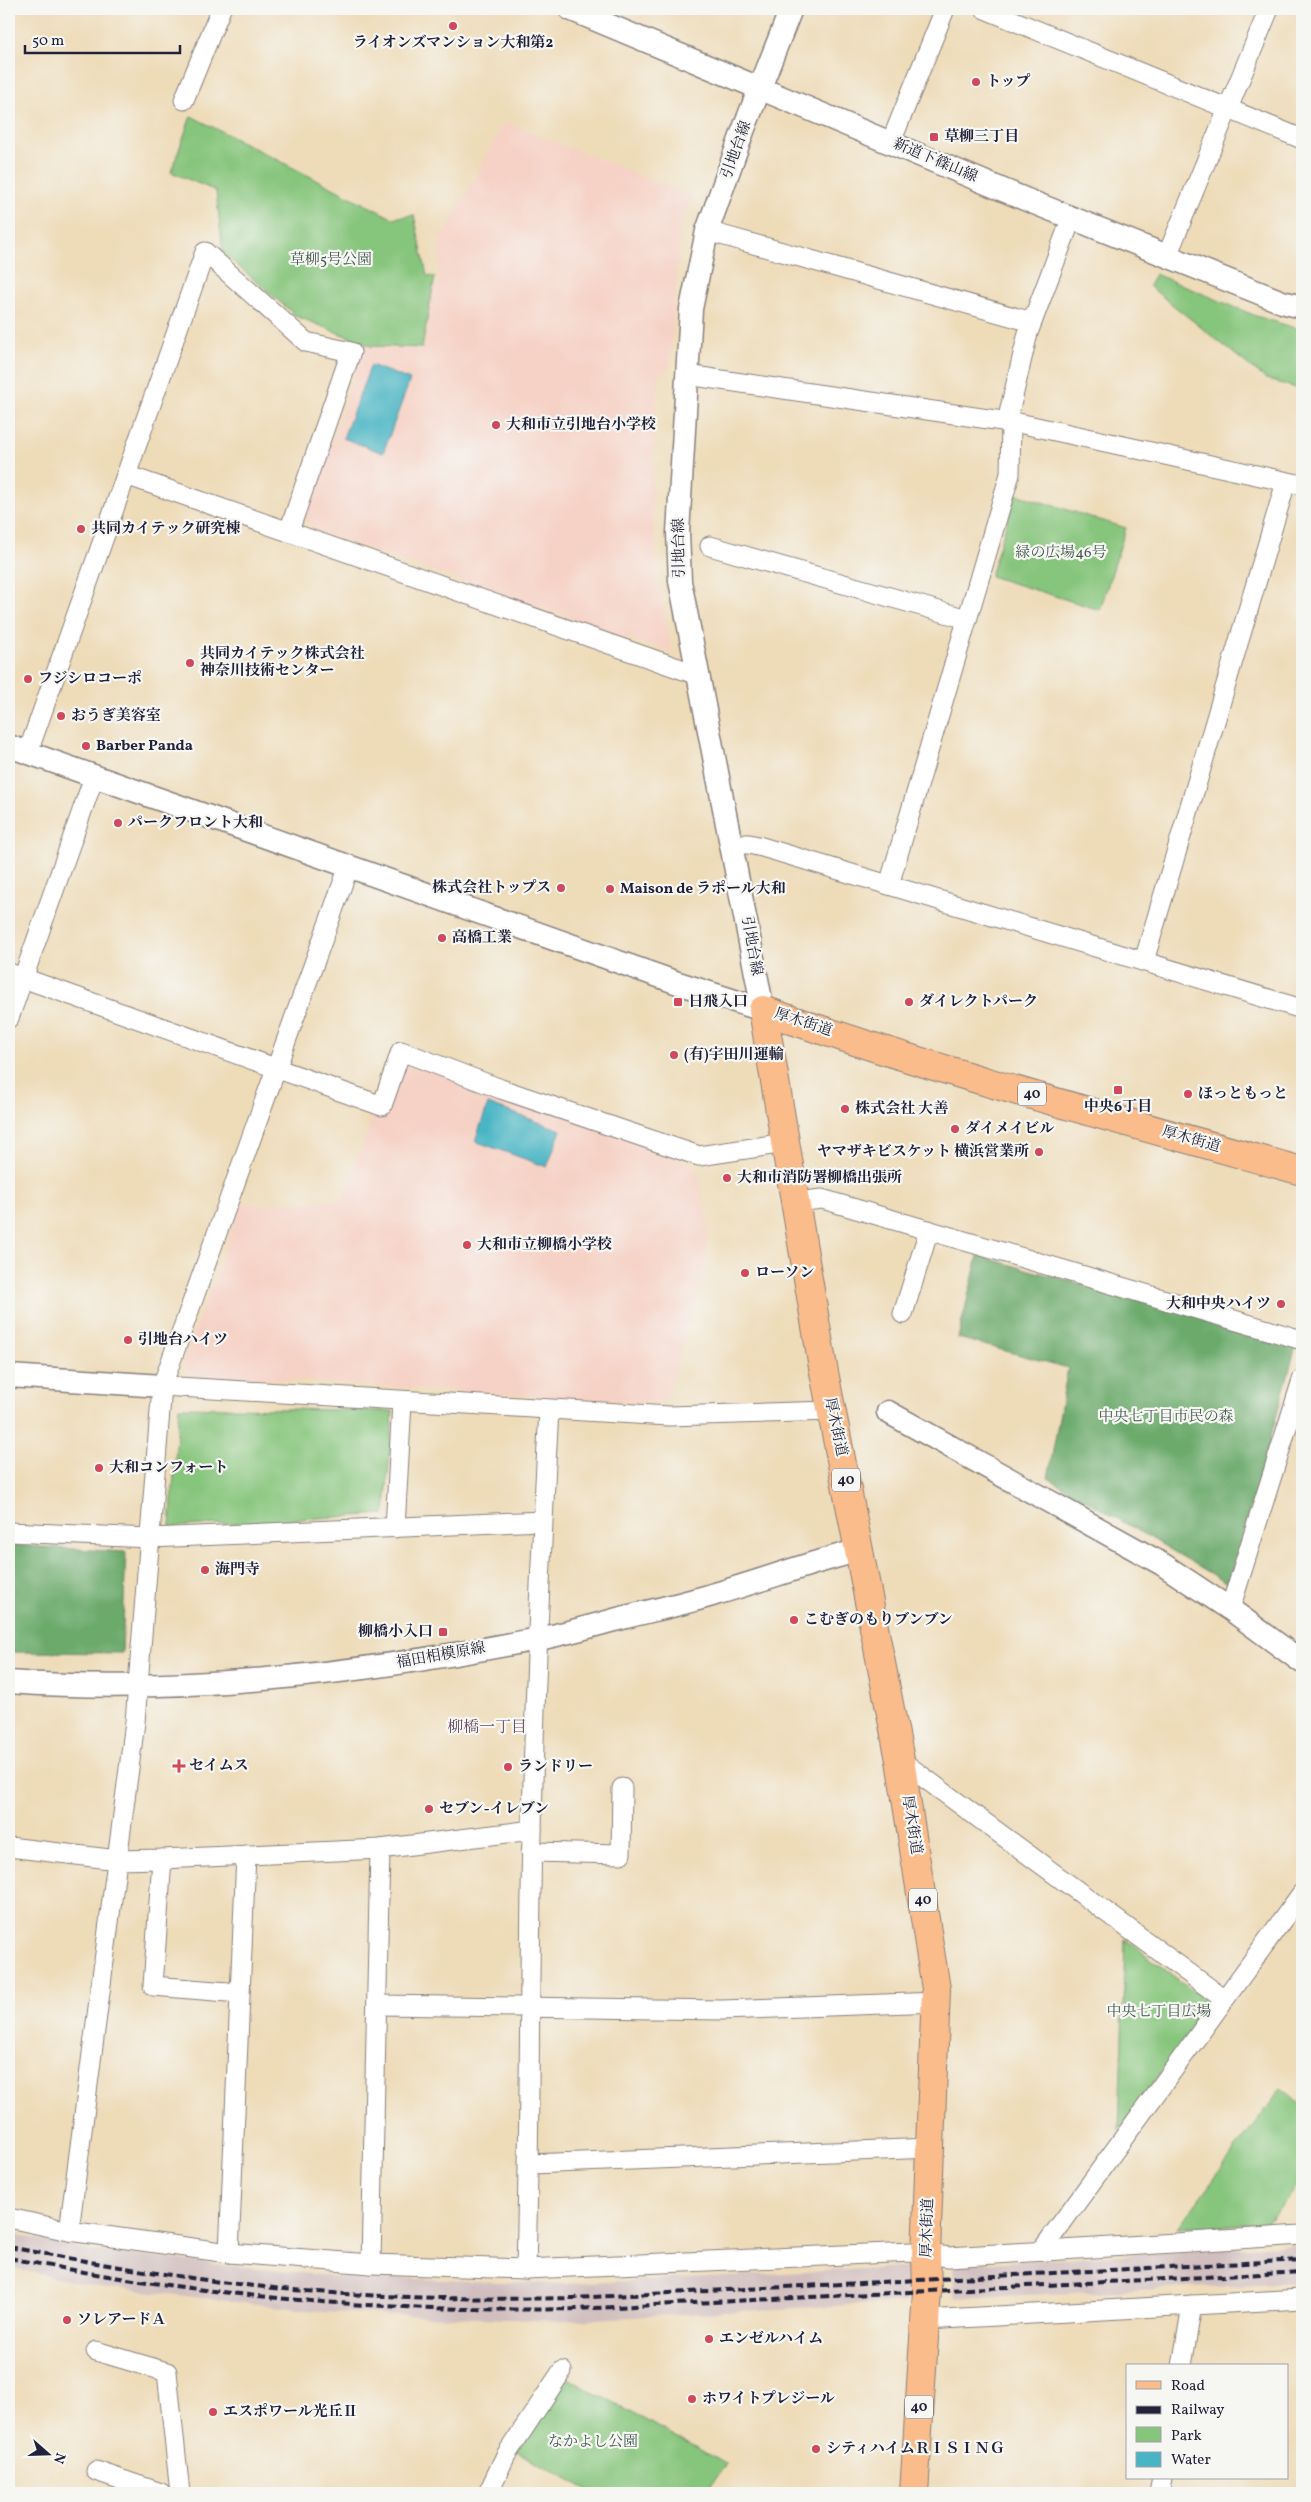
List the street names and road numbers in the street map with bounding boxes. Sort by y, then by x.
street label: 引地台線 [717,118,757,182]
street label: 新道下篠山線 [889,134,981,188]
street label: 引地台線 [669,518,691,578]
street label: 引地台線 [735,915,767,977]
street label: 厚木街道 [771,1004,835,1042]
road number: 40 [1018,1082,1046,1106]
street label: 厚木街道 [1159,1122,1223,1158]
street label: 厚木街道 [818,1395,852,1459]
road number: 40 [832,1468,860,1492]
street label: 福田相模原線 [395,1638,487,1674]
street label: 厚木街道 [896,1794,926,1856]
road number: 40 [909,1888,937,1912]
street label: 厚木街道 [916,2198,940,2258]
road number: 40 [905,2396,933,2418]

